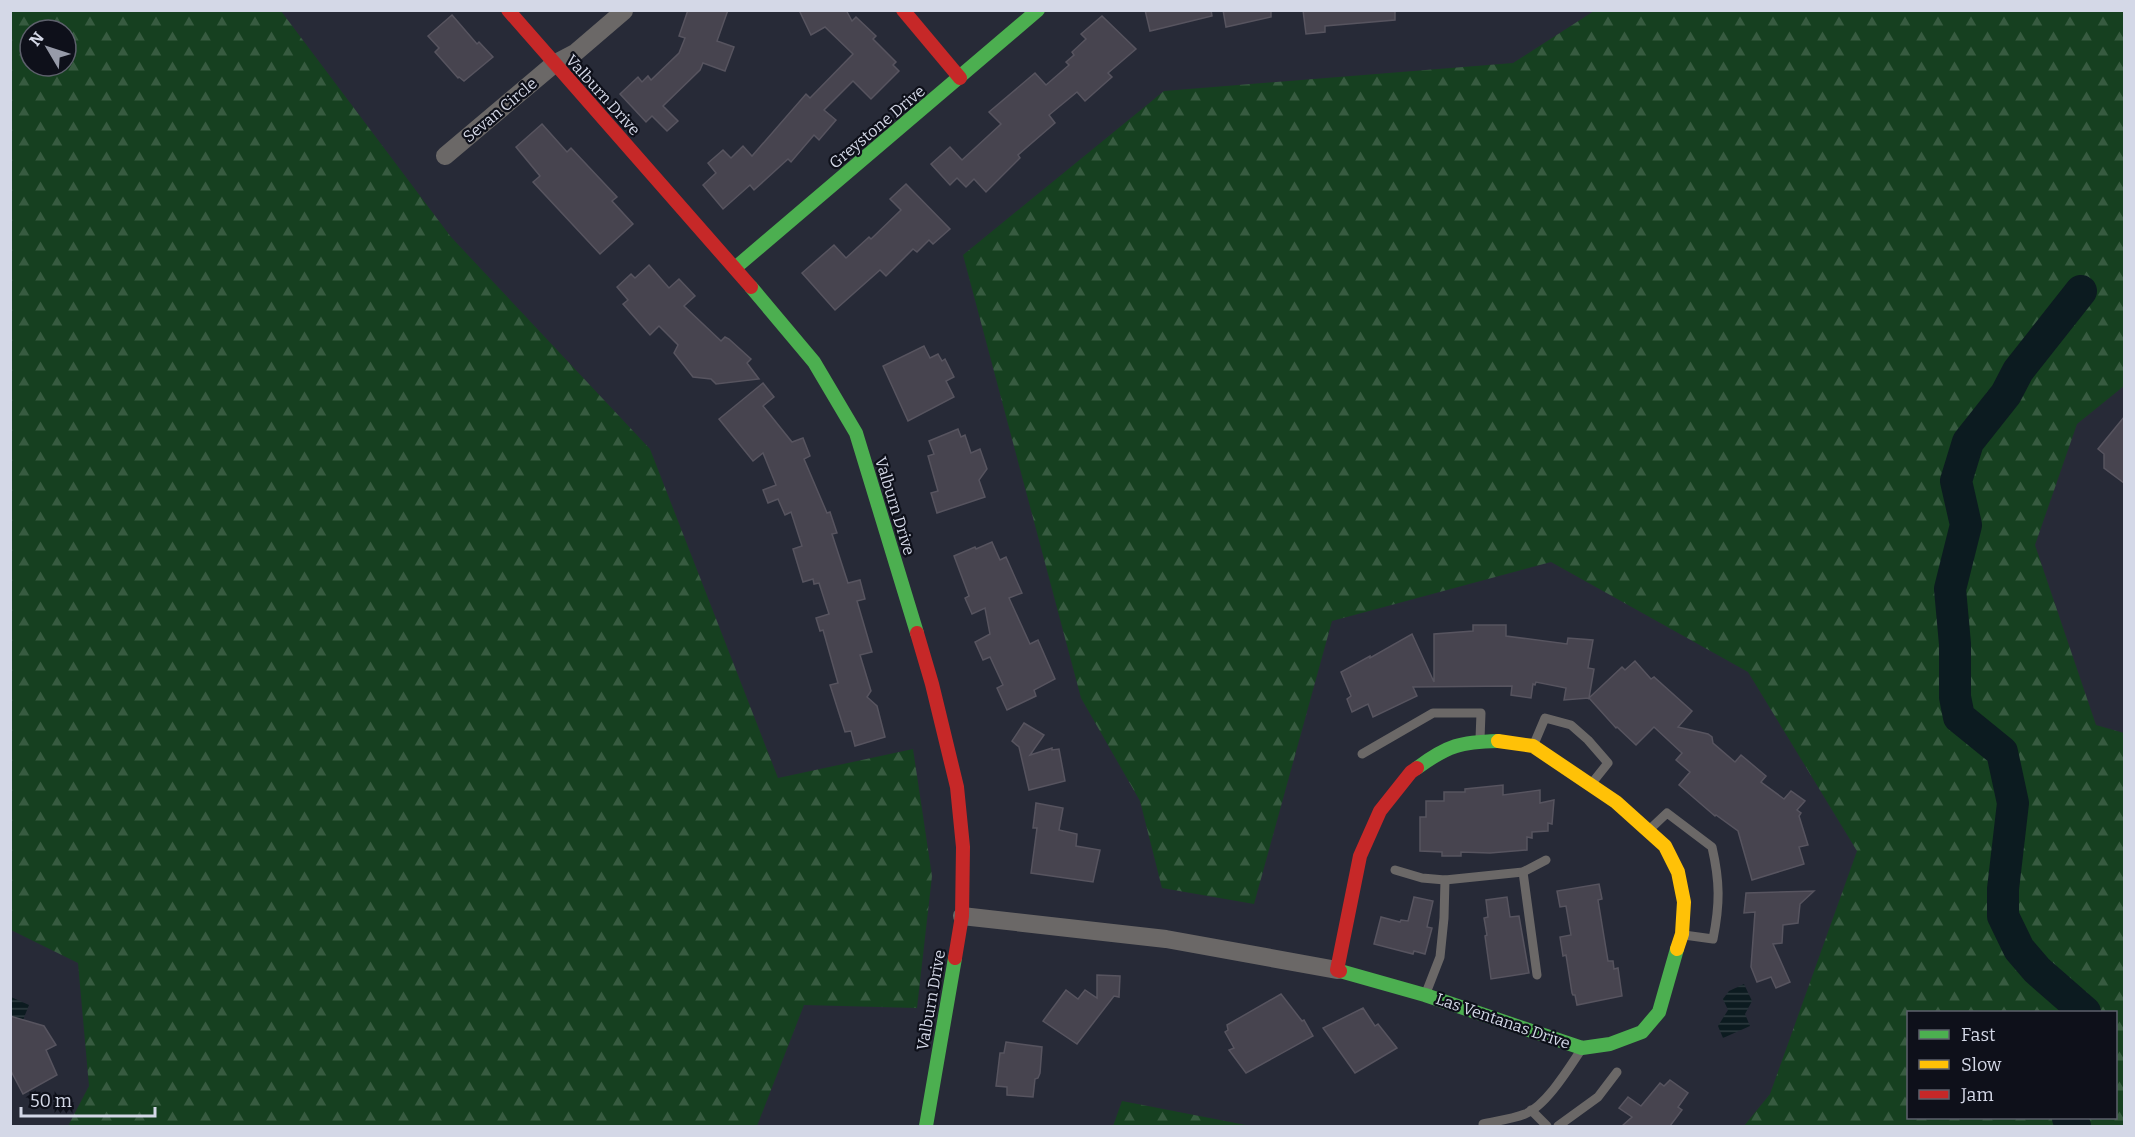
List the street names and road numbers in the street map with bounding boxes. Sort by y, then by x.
street label: Valburn Drive [562,51,644,139]
street label: Sevan Circle [459,74,541,146]
street label: Greystone Drive [825,81,929,173]
street label: Valburn Drive [871,454,919,558]
street label: Valburn Drive [913,948,949,1052]
street label: Las Ventanas Drive [1433,989,1573,1053]

